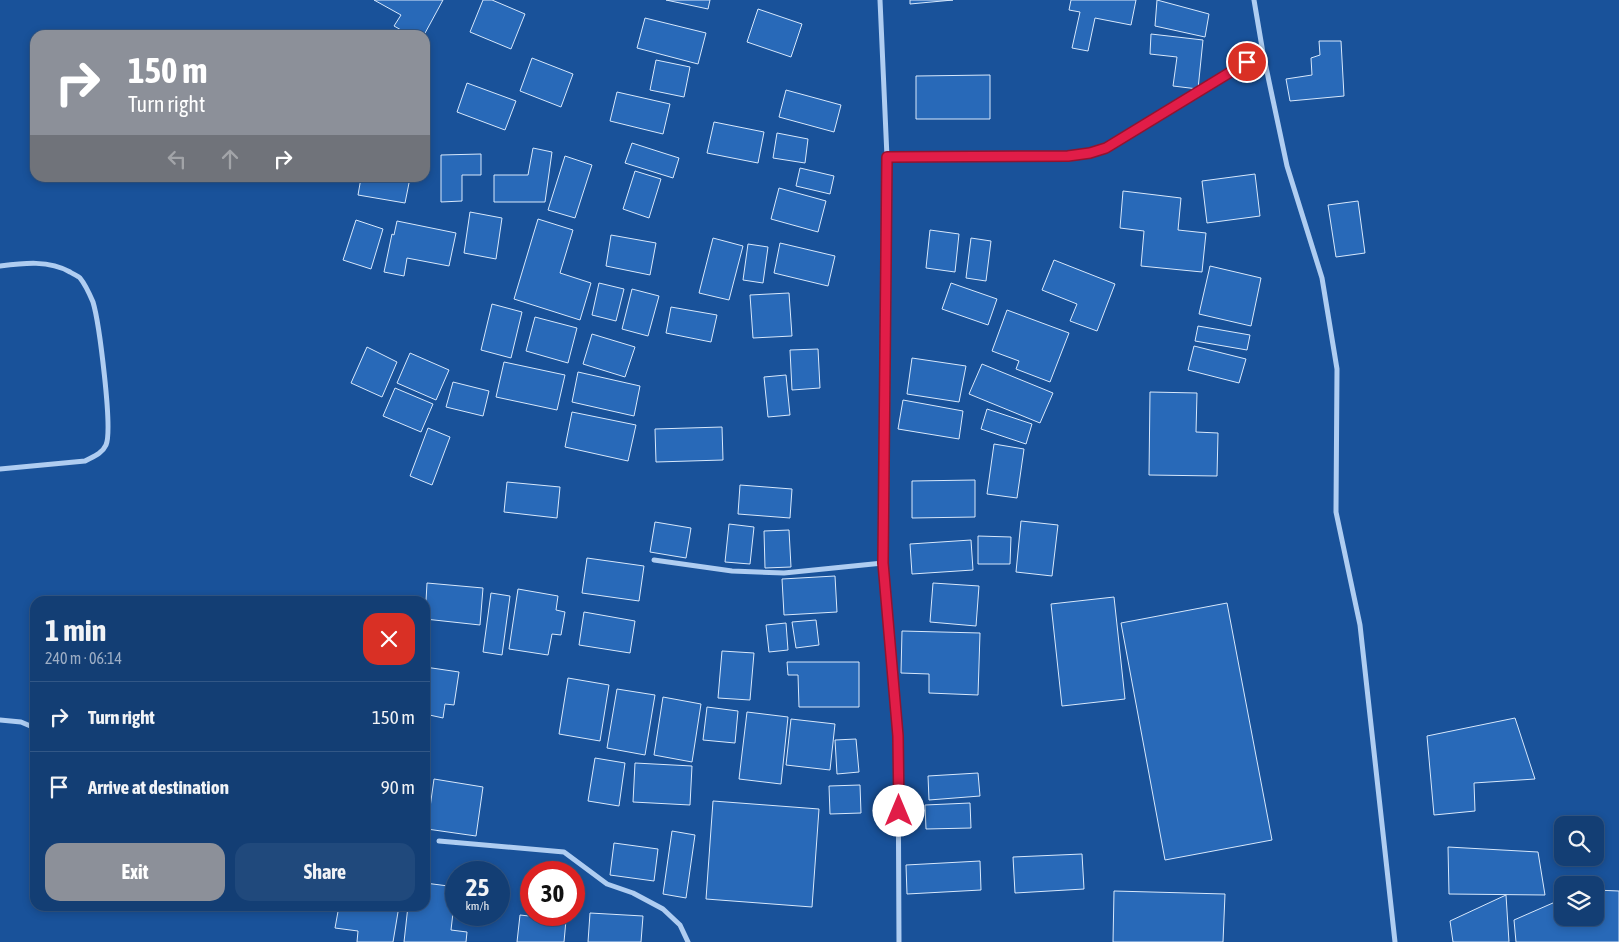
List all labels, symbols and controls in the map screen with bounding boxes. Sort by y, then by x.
pin [1226,41,1268,83]
icon: arrive [1233,48,1261,76]
icon: right [45,50,110,115]
text: 150 m [128,50,207,90]
text: Turn right [128,91,205,117]
icon: left [163,145,191,173]
icon: ahead [216,145,244,173]
icon: right [269,145,297,173]
text: 1 min [45,613,106,647]
button: close [363,613,415,665]
text: 240 m · 06:14 [45,649,122,667]
icon: right [45,703,73,731]
text: Turn right [88,706,155,728]
text: 150 m [372,706,415,728]
icon: arrive [45,773,73,801]
text: Arrive at destination [88,776,229,798]
text: 90 m [381,776,415,798]
position arrow [872,784,924,836]
map controls [1554,816,1604,926]
button: search [1554,816,1604,866]
button: Exit [45,843,225,901]
button: Share [235,843,415,901]
speed limit sign: 30 [520,861,585,926]
text: 25 [466,873,489,901]
button: layers [1554,876,1604,926]
text: km/h [466,899,489,913]

